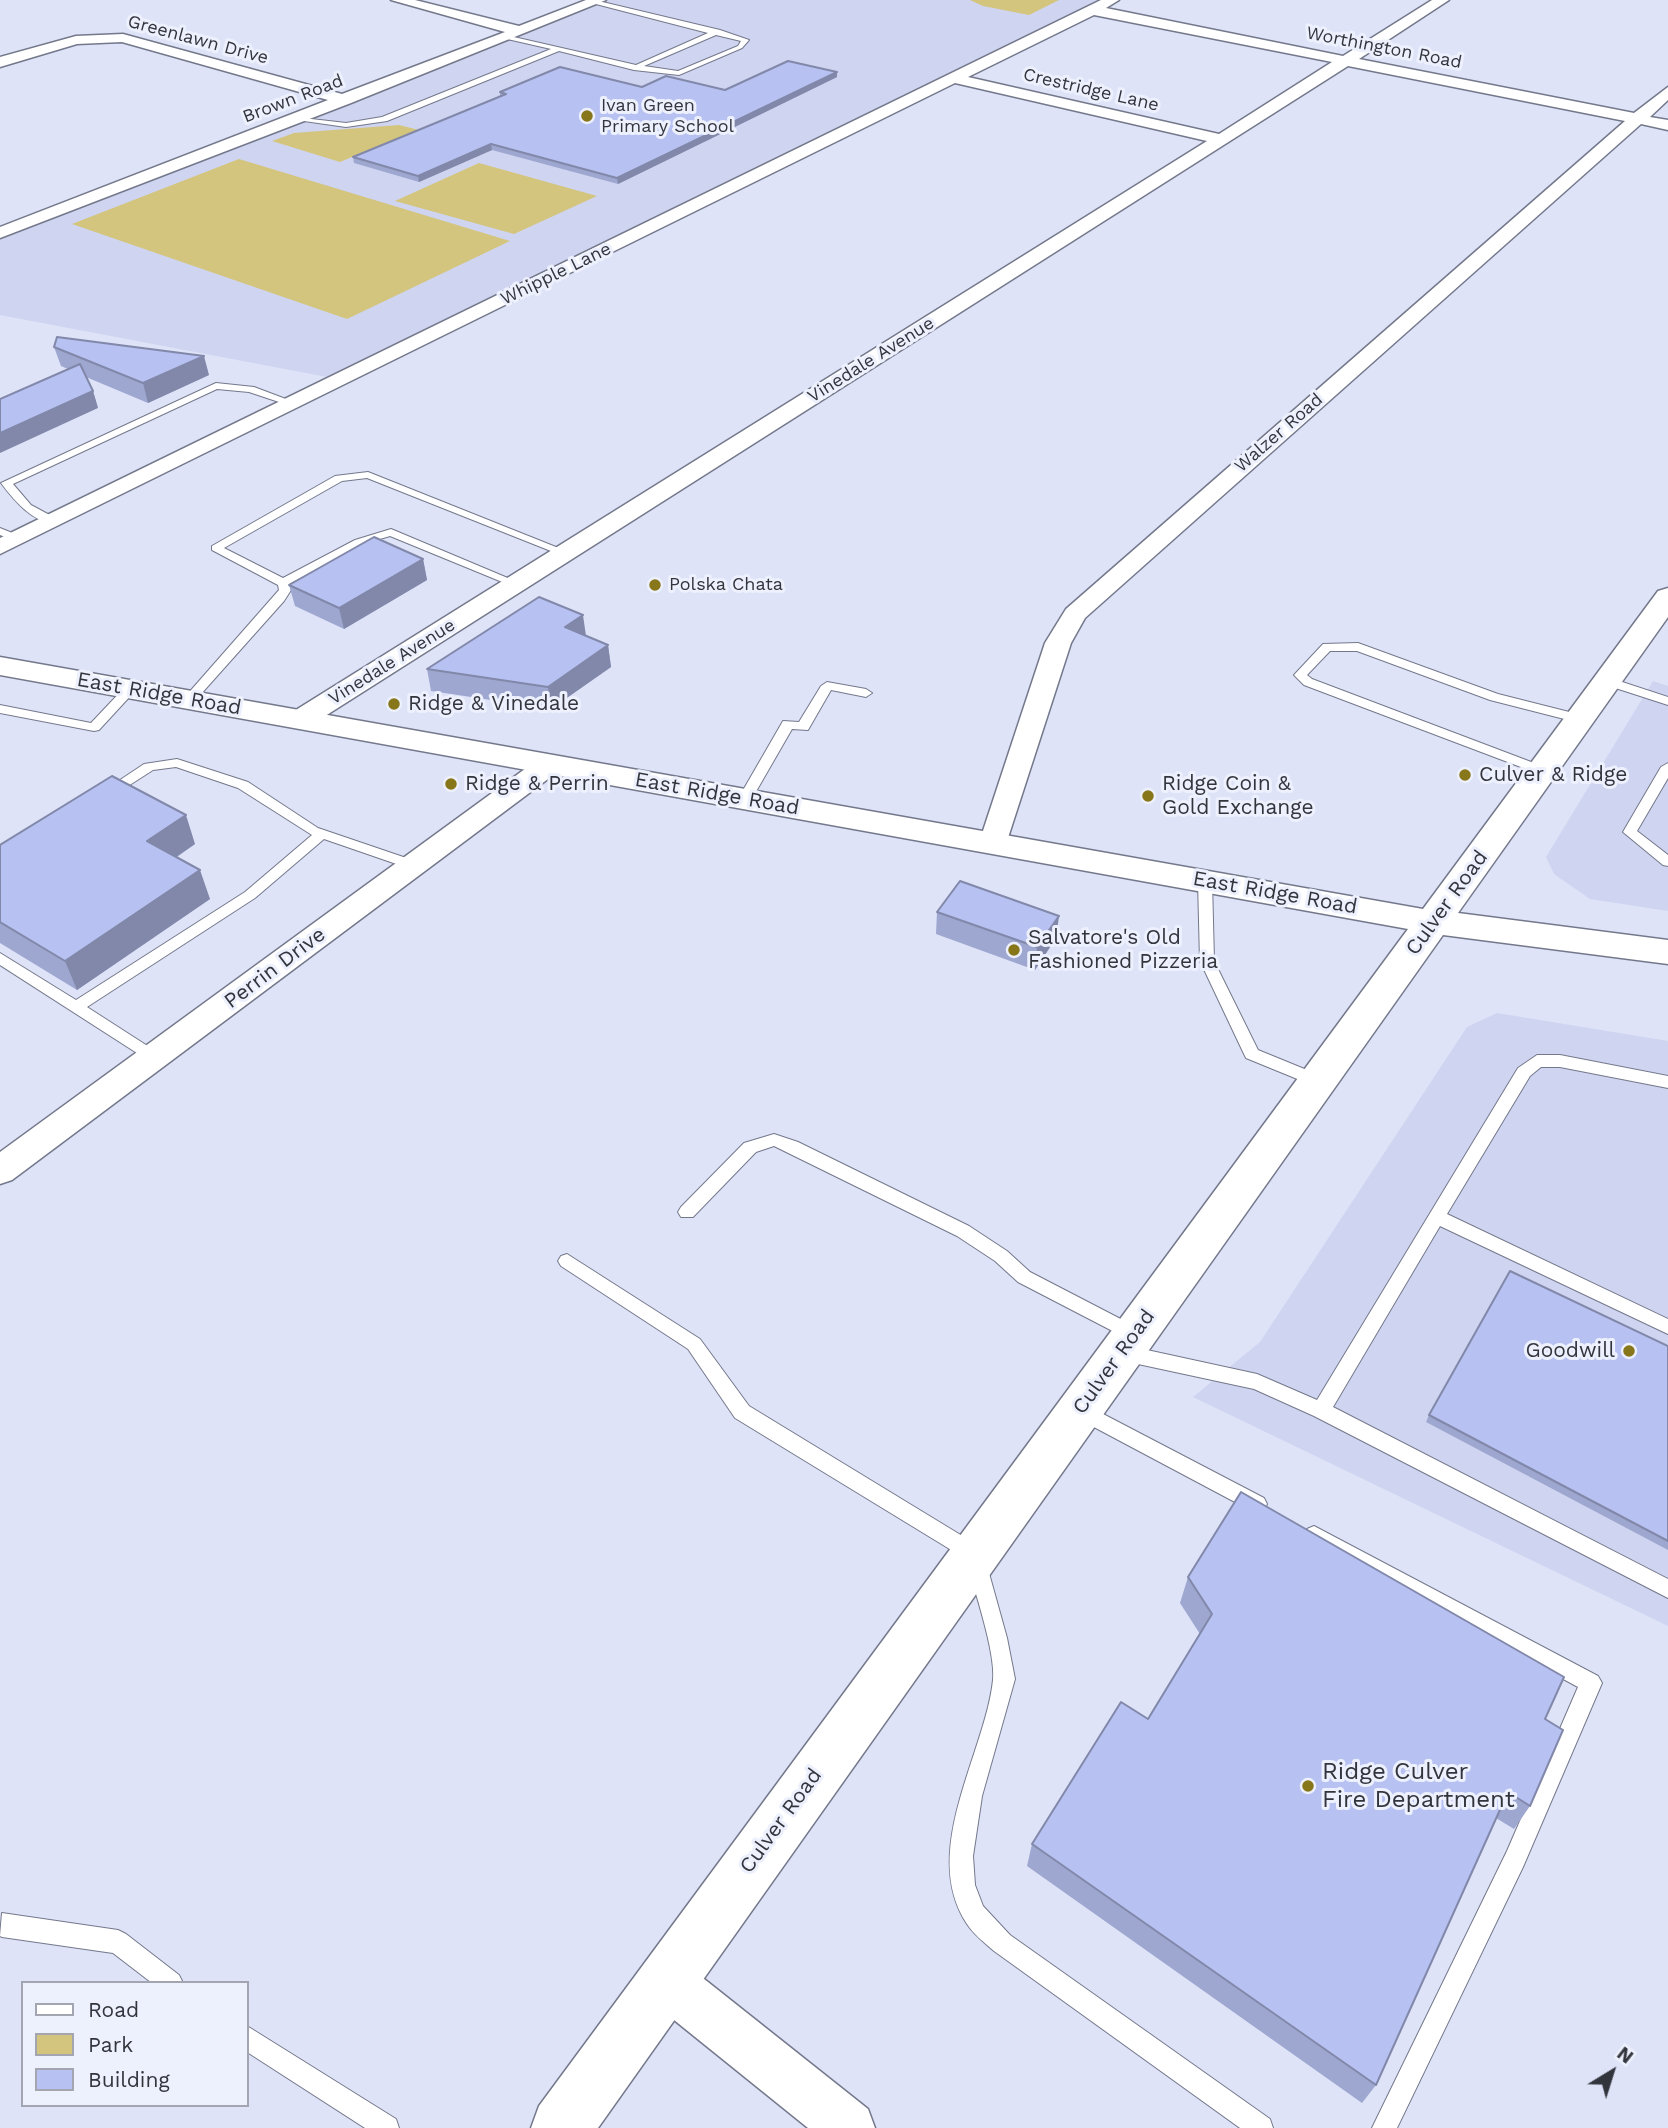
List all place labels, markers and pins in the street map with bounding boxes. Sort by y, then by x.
place label: Ivan Green Primary School [601,95,734,138]
marker: Ivan Green Primary School [579,108,595,124]
place label: Polska Chata [669,574,783,596]
marker: Polska Chata [647,577,663,593]
place label: Ridge & Vinedale [408,691,579,717]
marker: Ridge & Vinedale [386,696,402,712]
place label: Culver & Ridge [1479,762,1627,788]
marker: Culver & Ridge [1457,767,1473,783]
place label: Ridge & Perrin [465,771,609,797]
place label: Ridge Coin & Gold Exchange [1162,771,1314,821]
marker: Ridge & Perrin [443,776,459,792]
marker: Ridge Coin & Gold Exchange [1140,788,1156,804]
place label: Salvatore's Old Fashioned Pizzeria [1028,925,1218,975]
marker: Salvatore's Old Fashioned Pizzeria [1006,942,1022,958]
place label: Goodwill [1525,1338,1615,1364]
marker: Goodwill [1621,1343,1637,1359]
place label: Ridge Culver Fire Department [1322,1758,1515,1814]
marker: Ridge Culver Fire Department [1300,1778,1316,1794]

